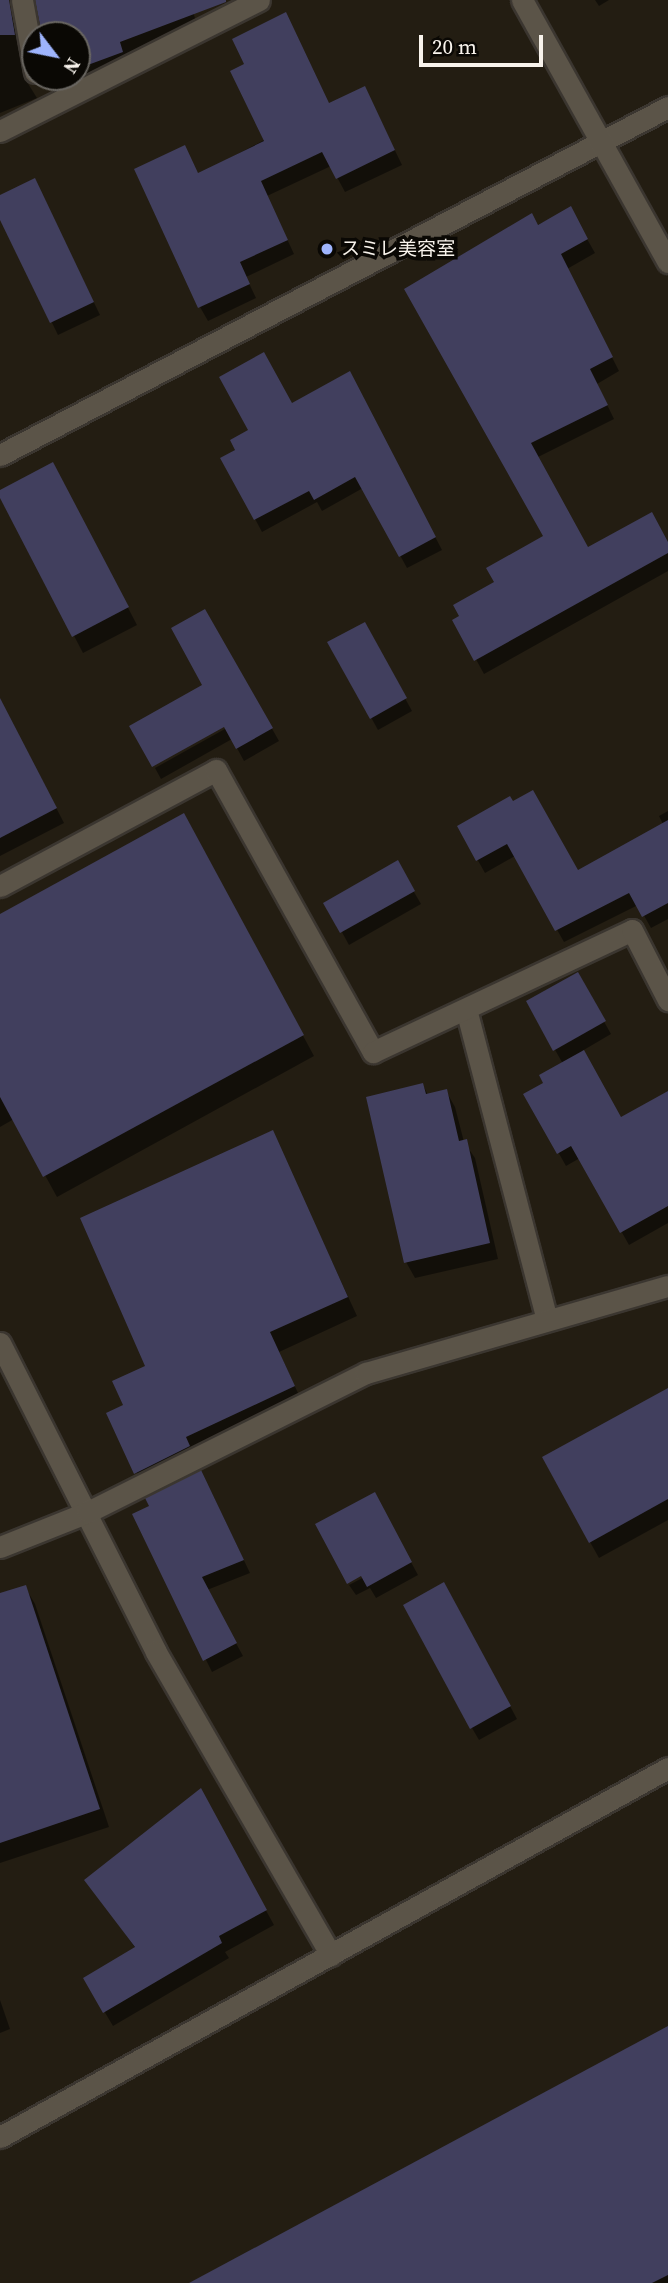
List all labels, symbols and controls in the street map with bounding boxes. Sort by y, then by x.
north arrow [21,21,91,91]
scale bar [423,21,547,65]
text: 20 m [432,32,477,61]
text: N [57,53,87,79]
place label: スミレ美容室 [341,238,455,260]
marker: スミレ美容室 [319,241,335,257]

